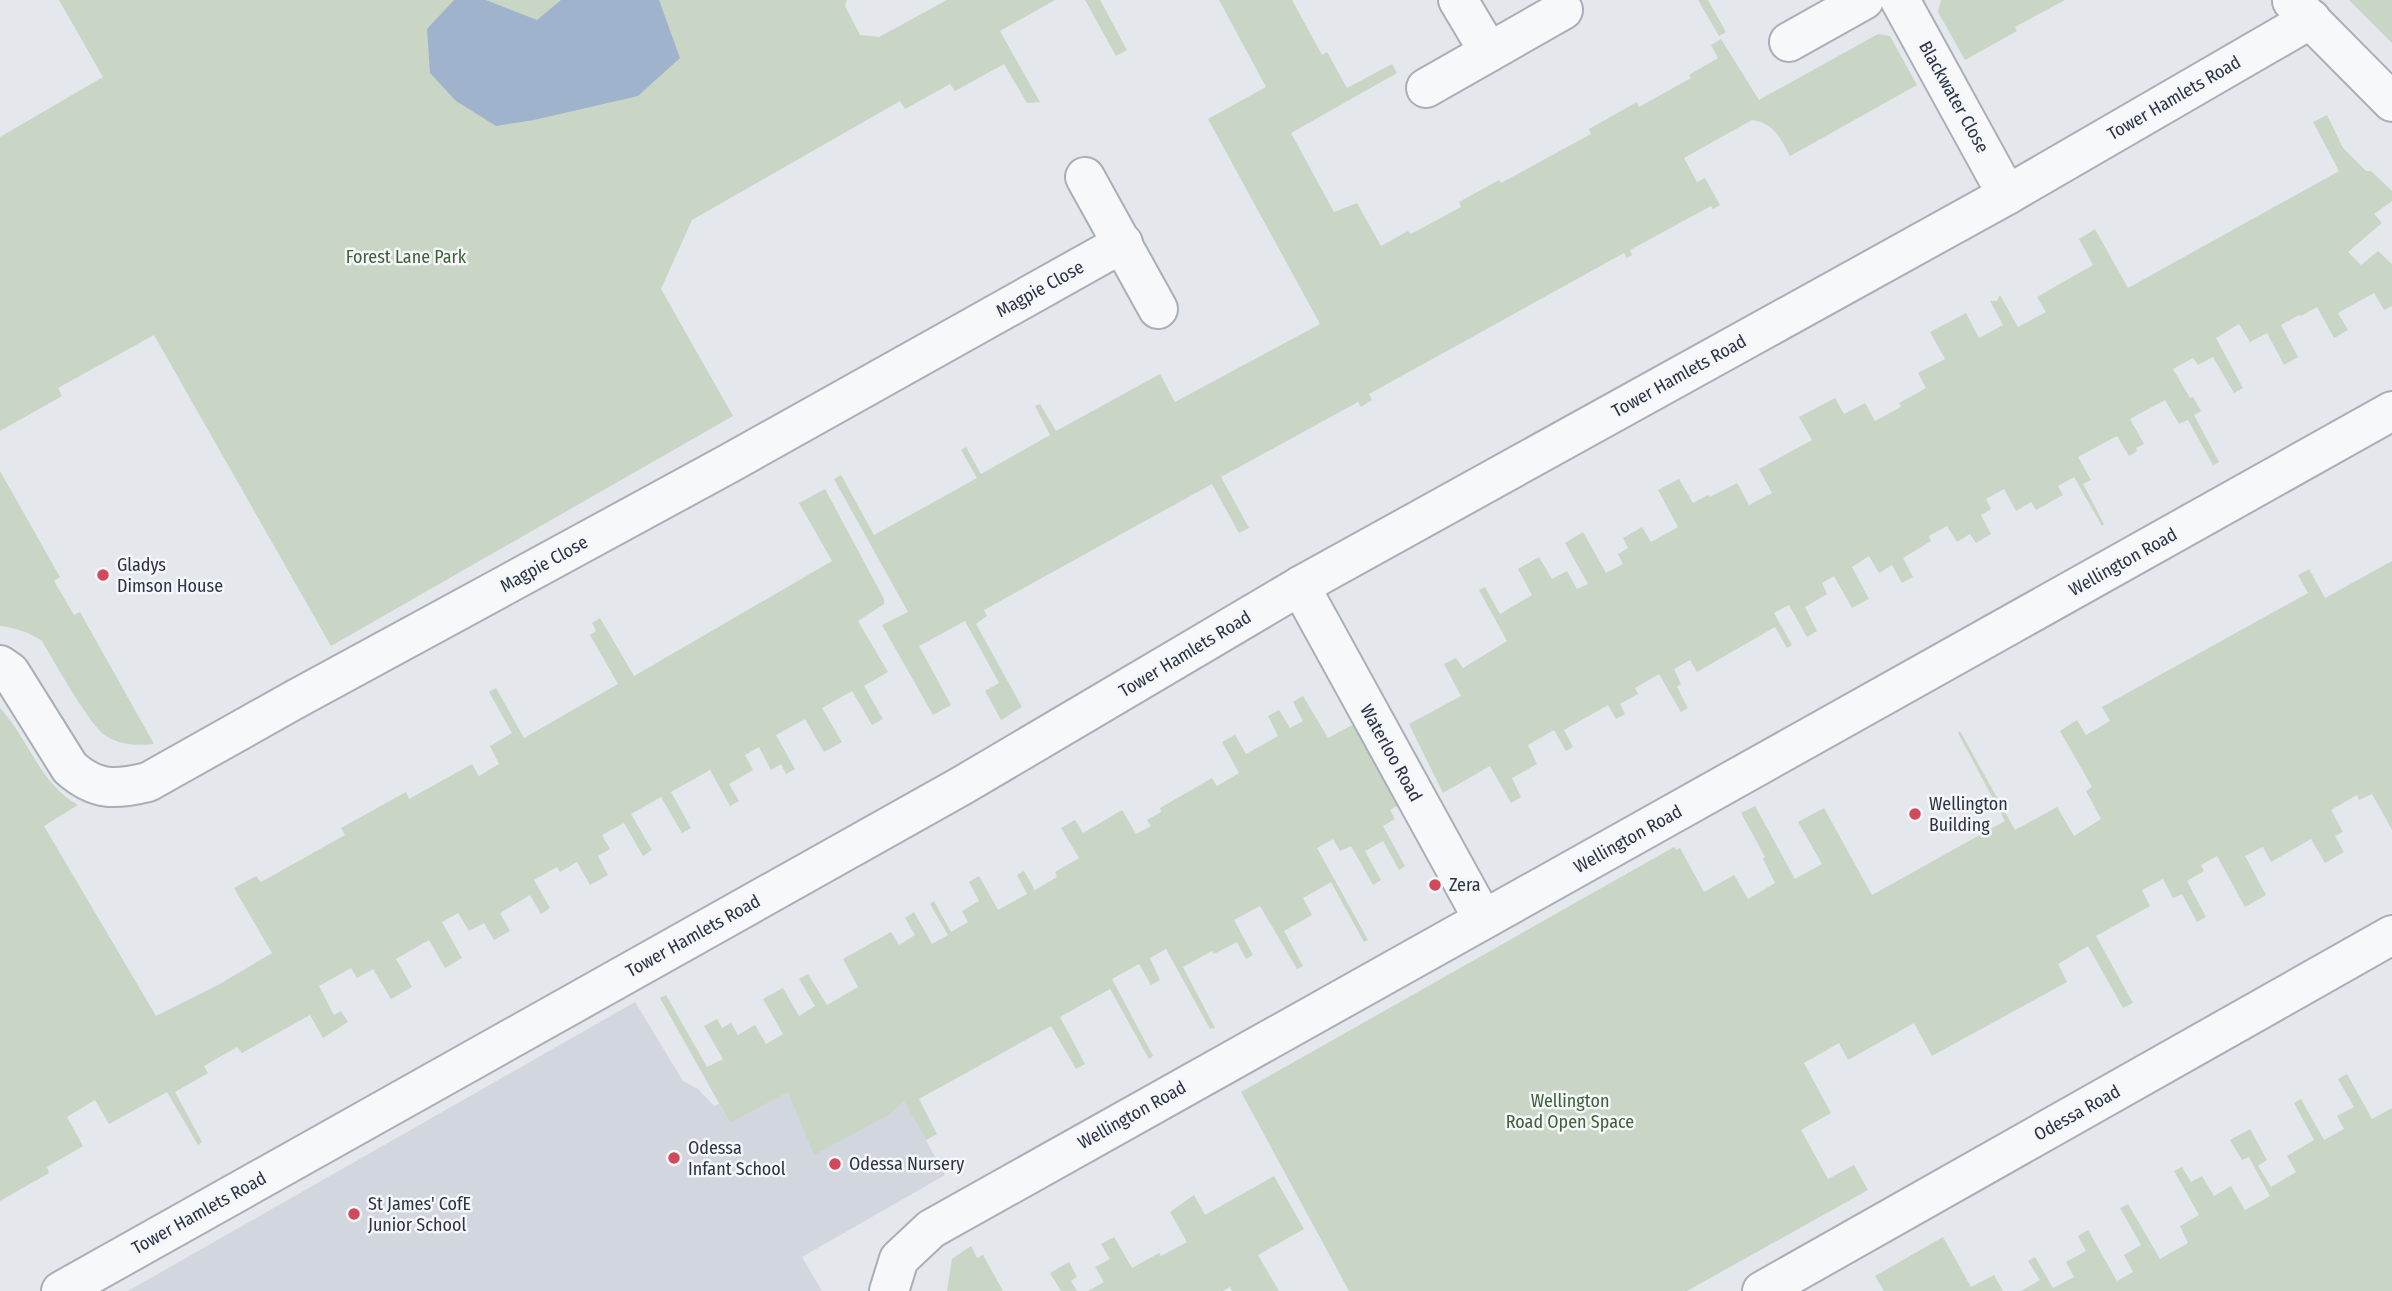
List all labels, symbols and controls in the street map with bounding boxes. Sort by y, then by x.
street label: Blackwater Close [1914,37,1994,157]
street label: Tower Hamlets Road [2103,51,2245,145]
park label: Forest Lane Park [346,246,467,268]
street label: Magpie Close [992,256,1088,322]
street label: Tower Hamlets Road [1608,330,1750,422]
street label: Wellington Road [2065,523,2181,601]
street label: Magpie Close [496,531,592,597]
place label: Gladys Dimson House [117,554,223,597]
marker: Gladys Dimson House [95,567,111,583]
street label: Tower Hamlets Road [1115,606,1255,702]
street label: Waterloo Road [1355,701,1427,805]
place label: Wellington Building [1929,793,2008,836]
street label: Wellington Road [1570,800,1686,878]
marker: Wellington Building [1907,806,1923,822]
place label: Zera [1449,874,1481,896]
marker: Zera [1427,877,1443,893]
street label: Tower Hamlets Road [622,890,764,982]
street label: Wellington Road [1074,1076,1190,1154]
street label: Odessa Road [2030,1080,2124,1146]
park label: Wellington Road Open Space [1506,1090,1634,1133]
place label: Odessa Infant School [688,1137,786,1180]
marker: Odessa Infant School [666,1150,682,1166]
place label: Odessa Nursery [849,1153,964,1175]
marker: Odessa Nursery [827,1156,843,1172]
street label: Tower Hamlets Road [128,1167,270,1259]
place label: St James' CofE Junior School [368,1193,471,1236]
marker: St James' CofE Junior School [346,1206,362,1222]

